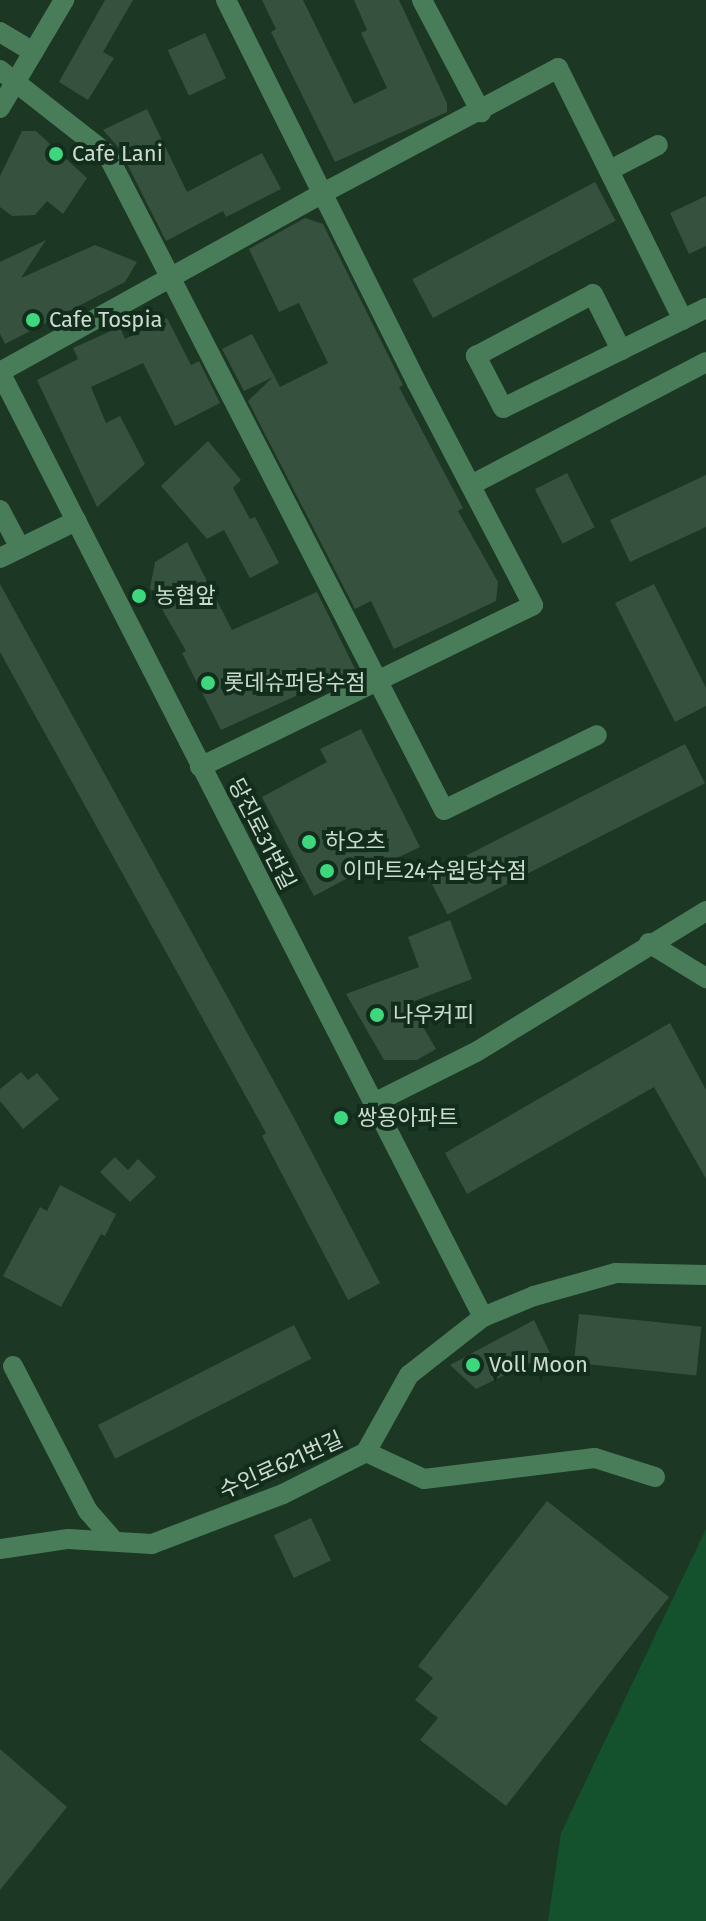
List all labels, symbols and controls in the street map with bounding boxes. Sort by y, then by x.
place label: Cafe Lani [72,141,163,167]
marker: Cafe Lani [47,145,65,163]
place label: Cafe Tospia [49,307,163,333]
marker: Cafe Tospia [24,311,42,329]
place label: 농협앞 [155,583,216,609]
marker: 농협앞 [130,587,148,605]
place label: 롯데슈퍼당수점 [224,670,366,696]
marker: 롯데슈퍼당수점 [199,674,217,692]
street label: 당진로31번길 [223,774,301,894]
place label: 하오츠 [325,829,386,855]
marker: 하오츠 [300,833,318,851]
place label: 이마트24수원당수점 [343,858,527,884]
marker: 이마트24수원당수점 [318,862,336,880]
place label: 나우커피 [393,1002,474,1028]
marker: 나우커피 [368,1006,386,1024]
place label: 쌍용아파트 [357,1105,458,1131]
marker: 쌍용아파트 [332,1109,350,1127]
place label: Voll Moon [489,1352,588,1378]
marker: Voll Moon [464,1356,482,1374]
street label: 수인로621번길 [215,1426,347,1504]

